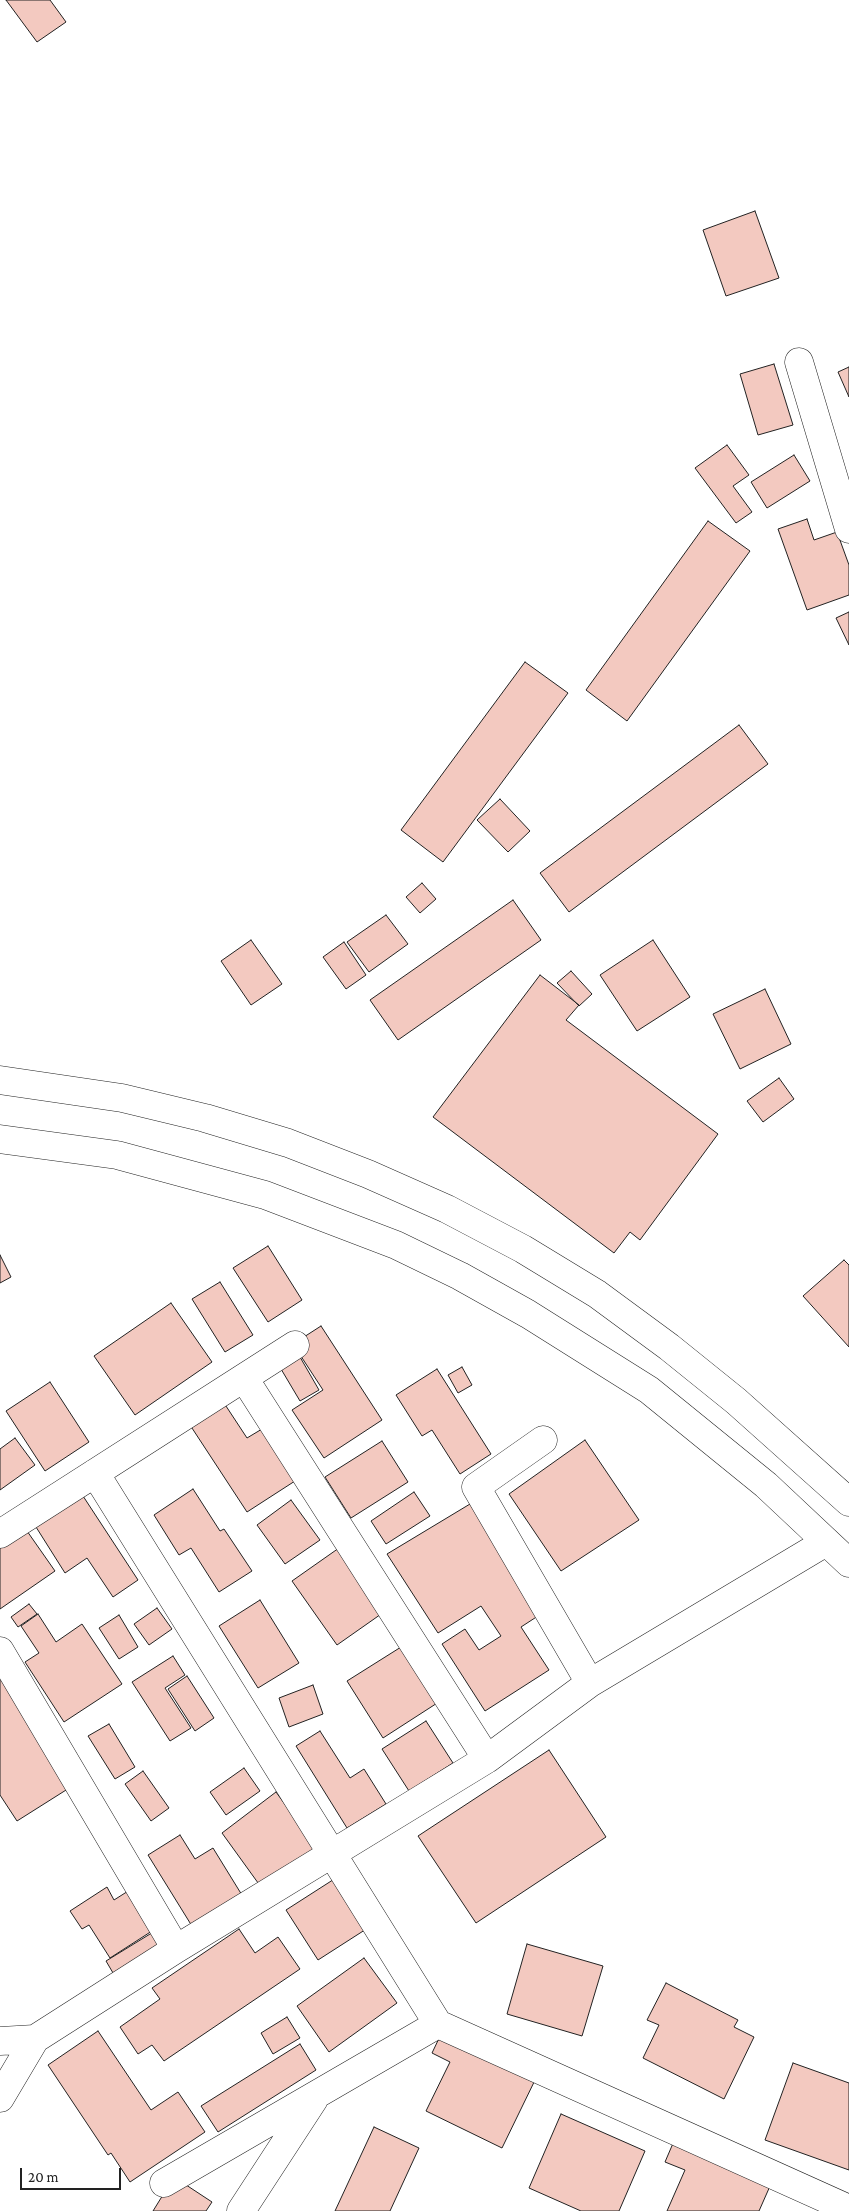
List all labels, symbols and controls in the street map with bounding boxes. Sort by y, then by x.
scale bar [22,2158,124,2190]
text: 20 m [28,2169,59,2185]

